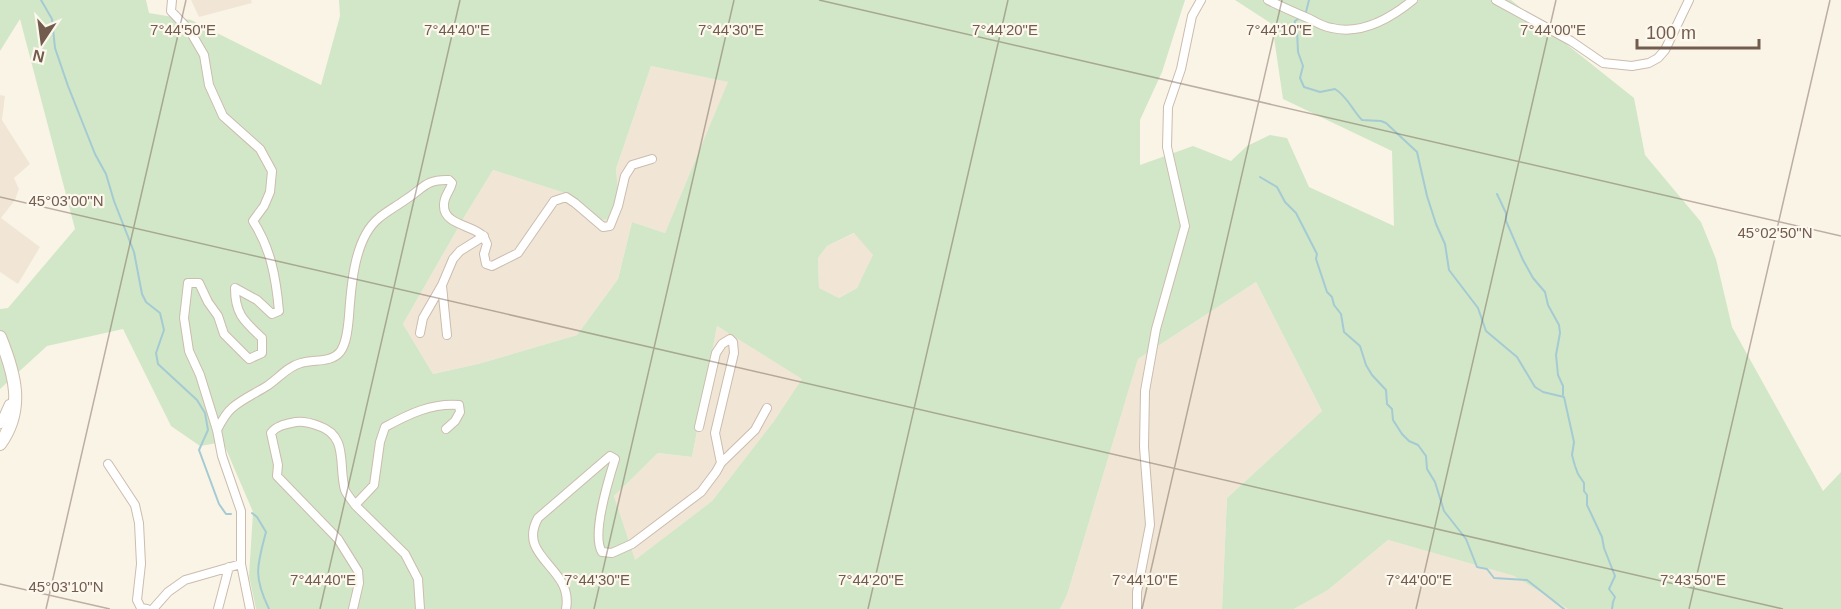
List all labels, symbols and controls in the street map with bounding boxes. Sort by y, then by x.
north arrow [12,12,72,72]
scale bar [1637,12,1758,50]
text: 7°44'50"E [150,21,216,38]
text: 7°44'40"E [424,21,490,38]
text: 7°44'30"E [698,21,764,38]
text: 7°44'20"E [972,21,1038,38]
text: 7°44'10"E [1246,21,1312,38]
text: 7°44'00"E [1520,21,1586,38]
text: 100 m [1646,23,1696,43]
text: N [31,47,46,66]
text: 45°03'00"N [28,192,104,209]
text: 45°02'50"N [1737,224,1813,241]
text: 7°44'40"E [290,571,356,588]
text: 7°44'30"E [564,571,630,588]
text: 7°44'20"E [838,571,904,588]
text: 7°44'10"E [1112,571,1178,588]
text: 7°44'00"E [1386,571,1452,588]
text: 7°43'50"E [1660,571,1726,588]
text: 45°03'10"N [28,578,104,595]

